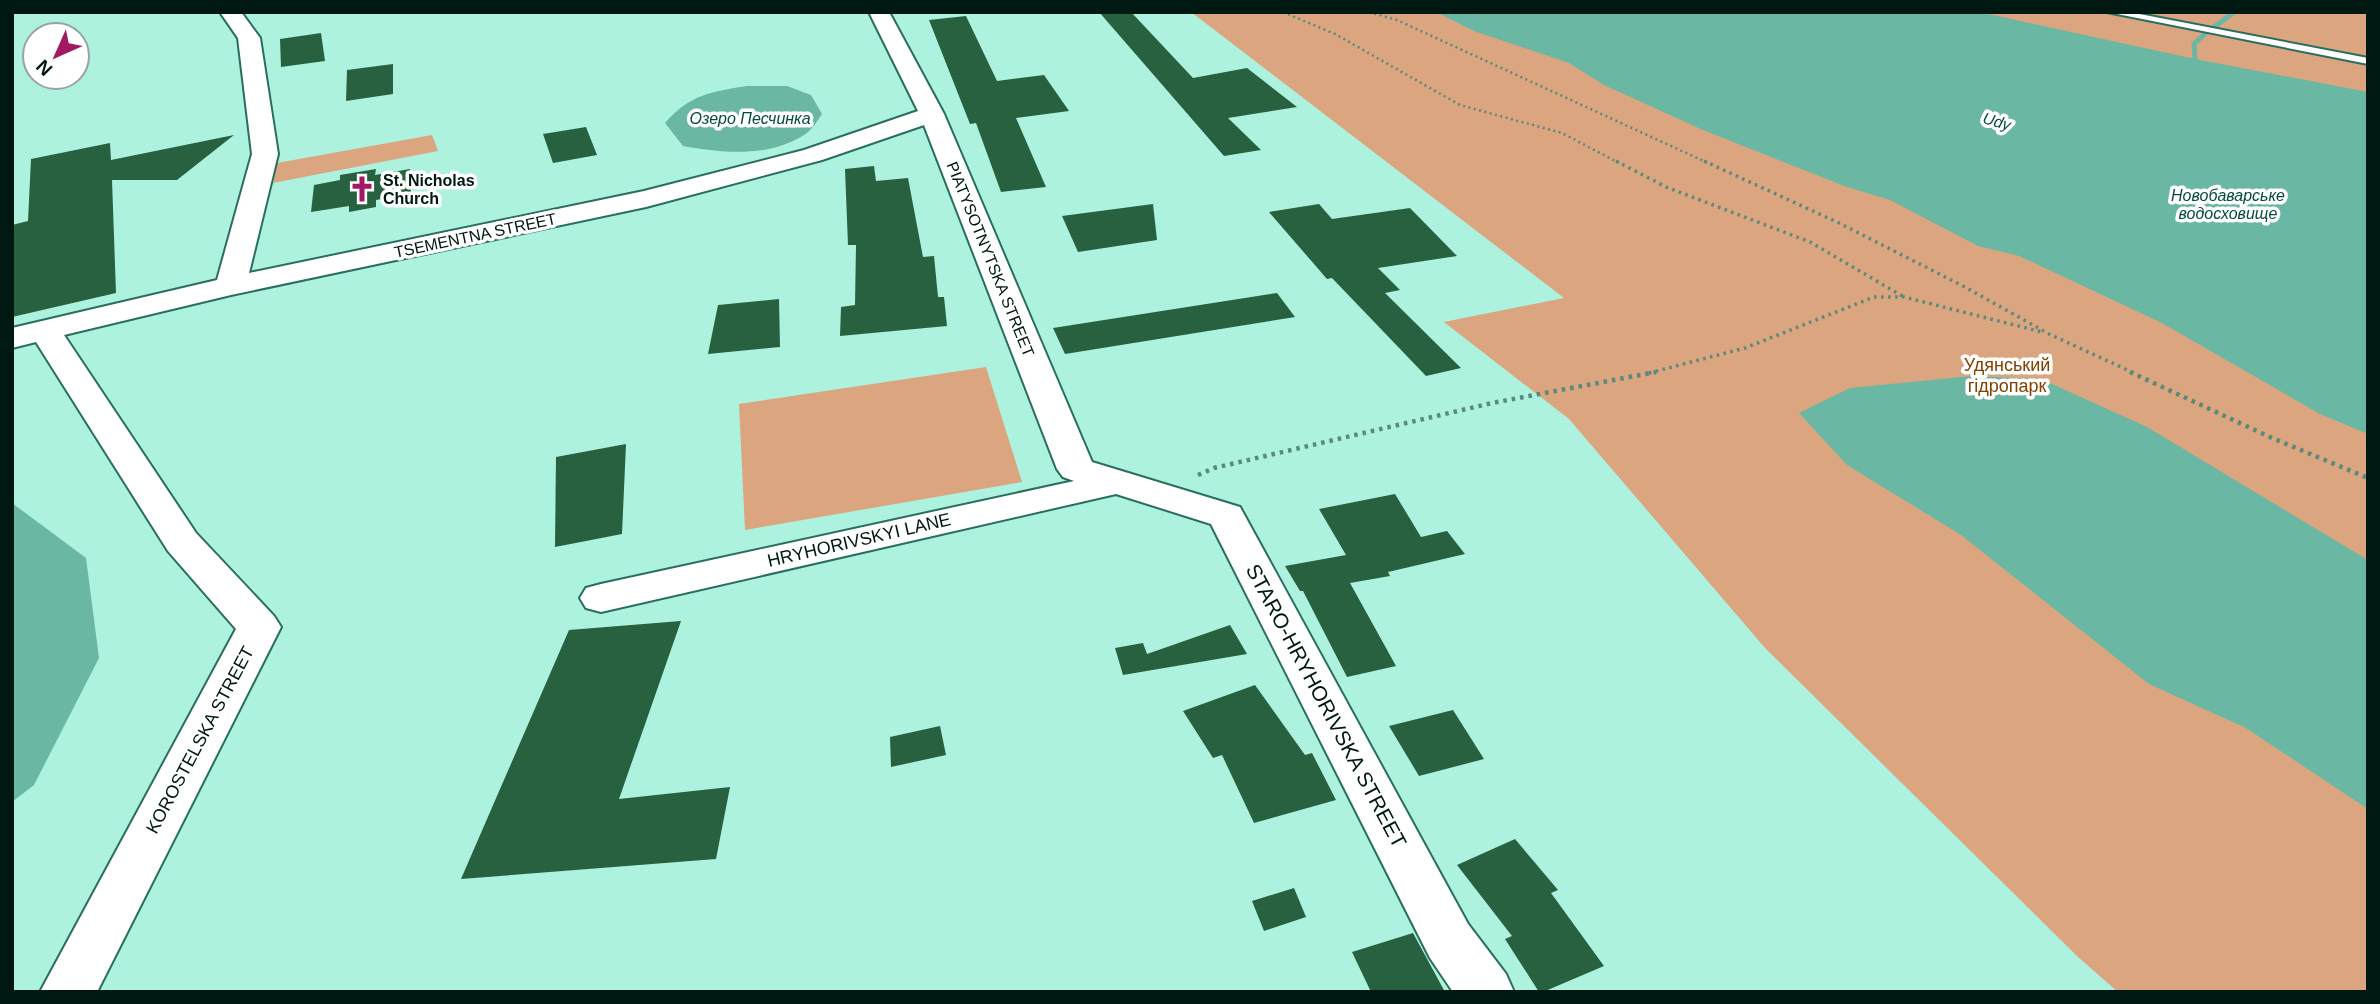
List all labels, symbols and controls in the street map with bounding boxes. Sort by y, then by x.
north arrow [21,21,91,91]
text: N [32,55,57,80]
water label: Udy [1981,109,2014,134]
water label: Озеро Песчинка [689,110,811,127]
street label: PIATYSOTNYTSKA STREET [944,159,1038,359]
place label: St. Nicholas Church [383,172,475,207]
church icon: St. Nicholas Church [347,174,377,204]
water label: Новобаварське водосховище [2171,187,2285,222]
street label: TSEMENTNA STREET [392,210,558,261]
park label: Удянський гідропарк [1964,355,2050,396]
street label: HRYHORIVSKYI LANE [765,509,953,571]
street label: STARO-HRYHORIVSKA STREET [1242,560,1411,852]
street label: KOROSTELSKA STREET [142,643,258,837]

